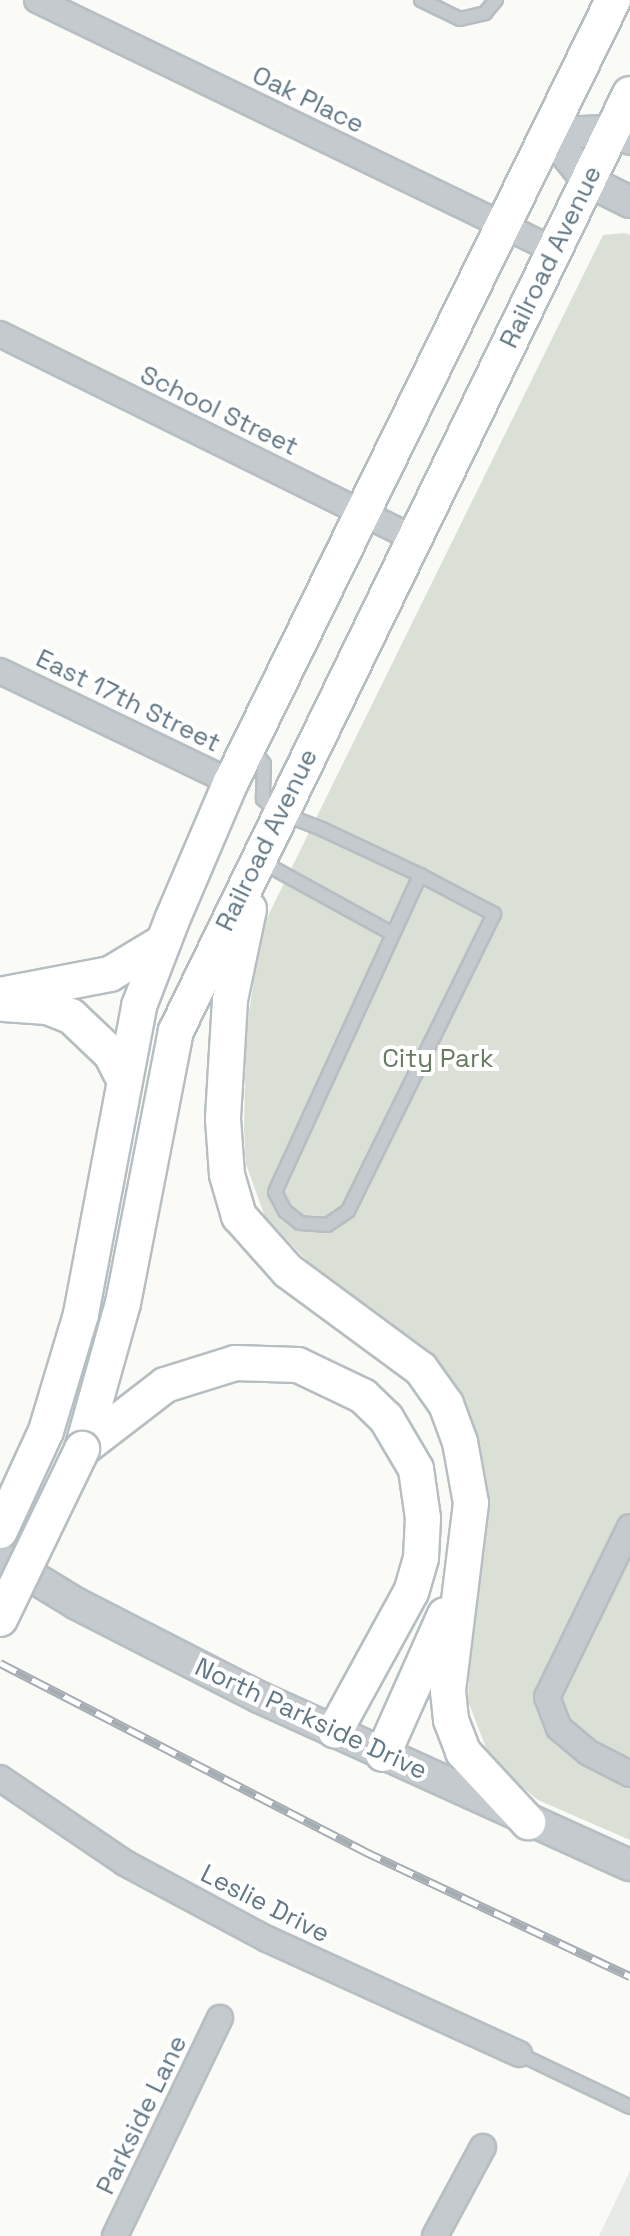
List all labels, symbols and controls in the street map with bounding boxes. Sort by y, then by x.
street label: Oak Place [247,60,369,140]
street label: Railroad Avenue [493,161,609,353]
street label: School Street [135,359,303,463]
street label: East 17th Street [31,643,225,759]
street label: Railroad Avenue [209,744,325,936]
park label: City Park [382,1043,494,1075]
street label: North Parkside Drive [190,1651,432,1787]
street label: Leslie Drive [195,1858,335,1950]
street label: Parkside Lane [90,2030,194,2200]

